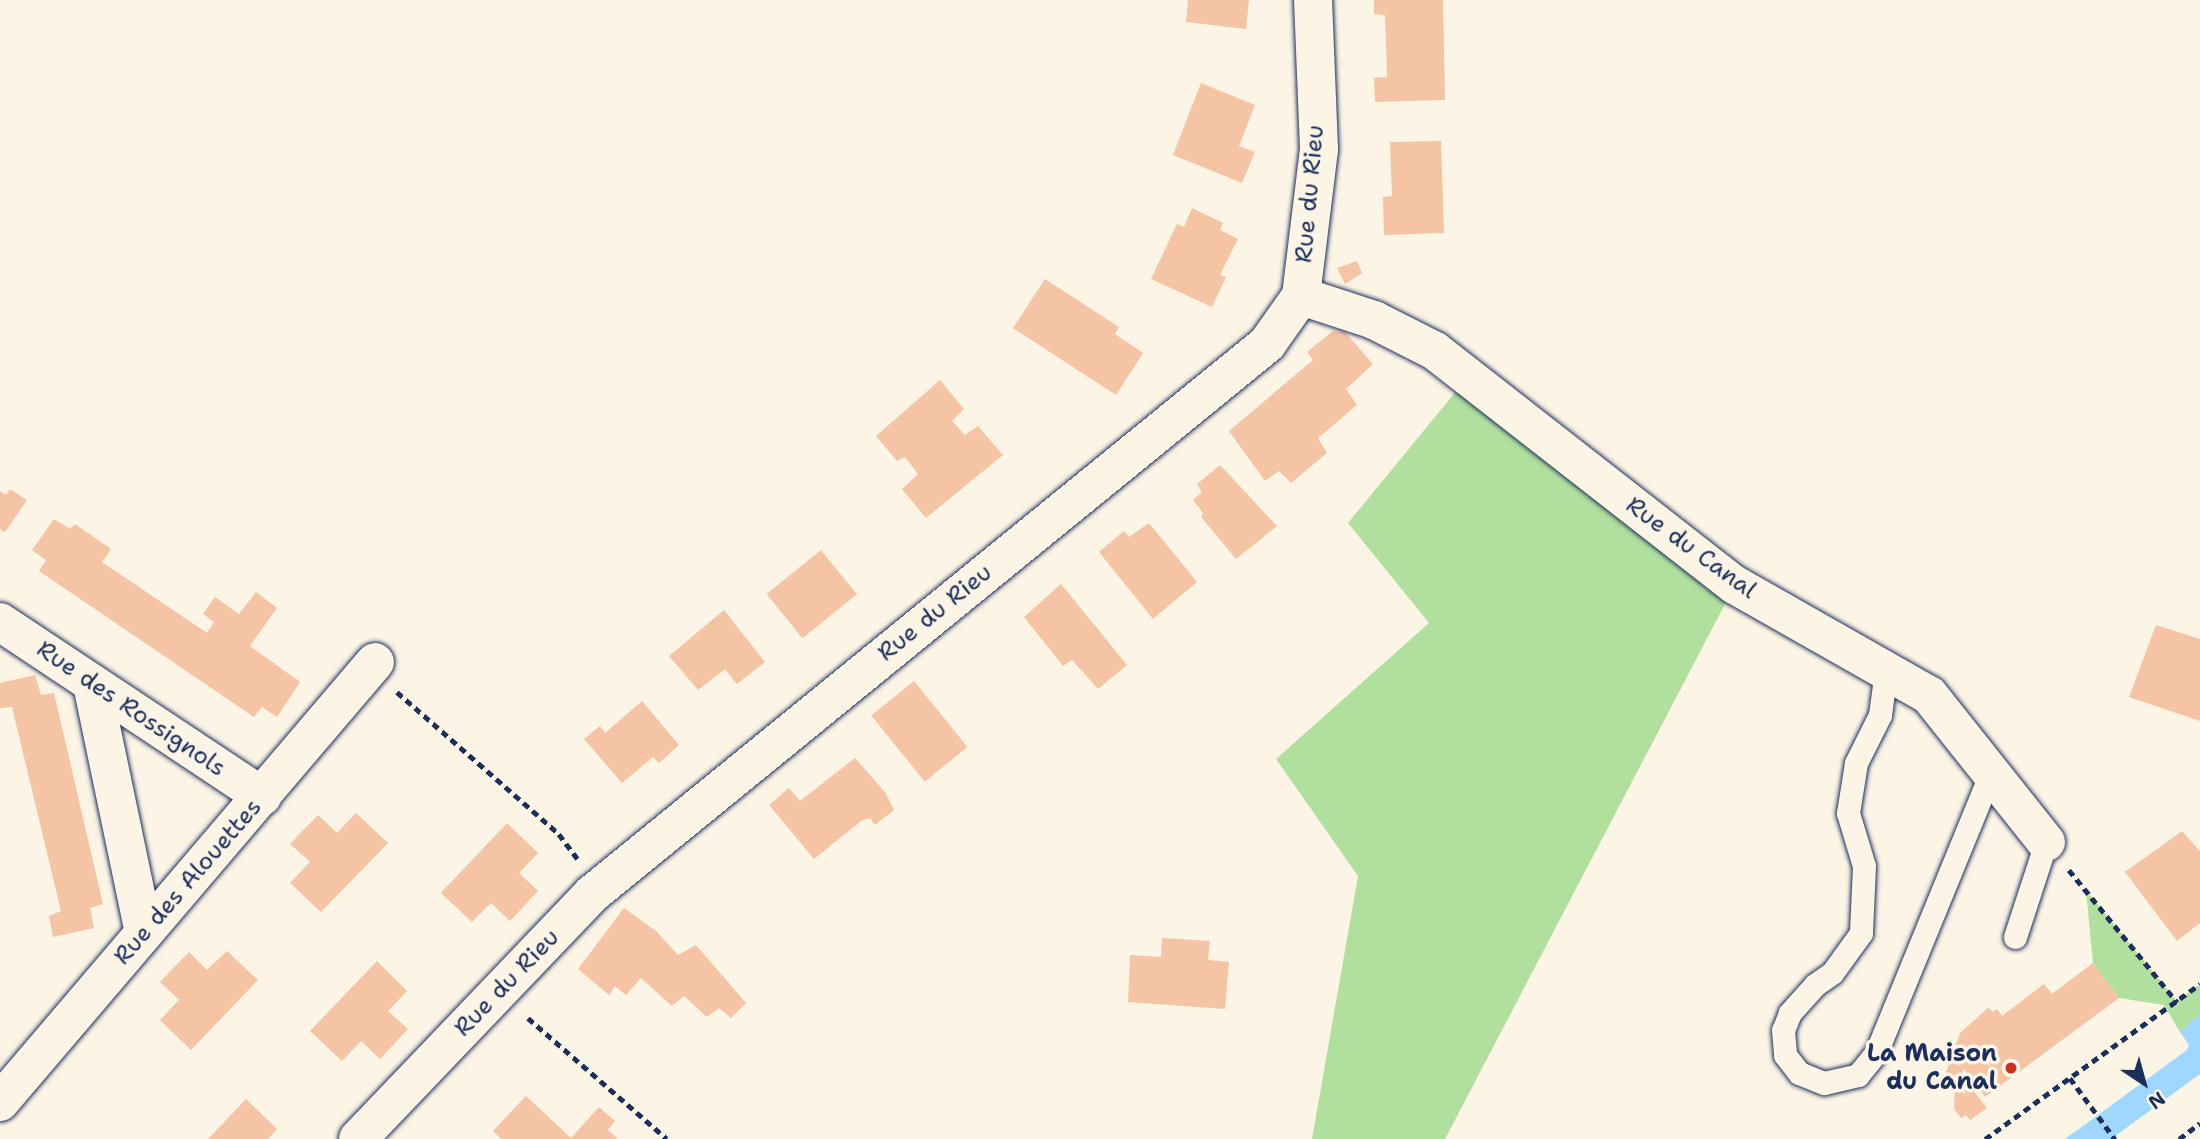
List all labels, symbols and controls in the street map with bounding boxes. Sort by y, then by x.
street label: Rue du Rieu [1290,124,1330,264]
street label: Rue du Canal [1620,491,1762,605]
street label: Rue du Rieu [872,558,998,668]
street label: Rue des Rossignols [31,635,231,783]
street label: Rue des Alouettes [108,793,268,971]
street label: Rue du Rieu [449,923,565,1043]
place label: La Maison du Canal [1867,1040,1997,1096]
north arrow [2109,1048,2179,1118]
marker: La Maison du Canal [2003,1060,2019,1076]
text: N [2143,1086,2170,1115]

